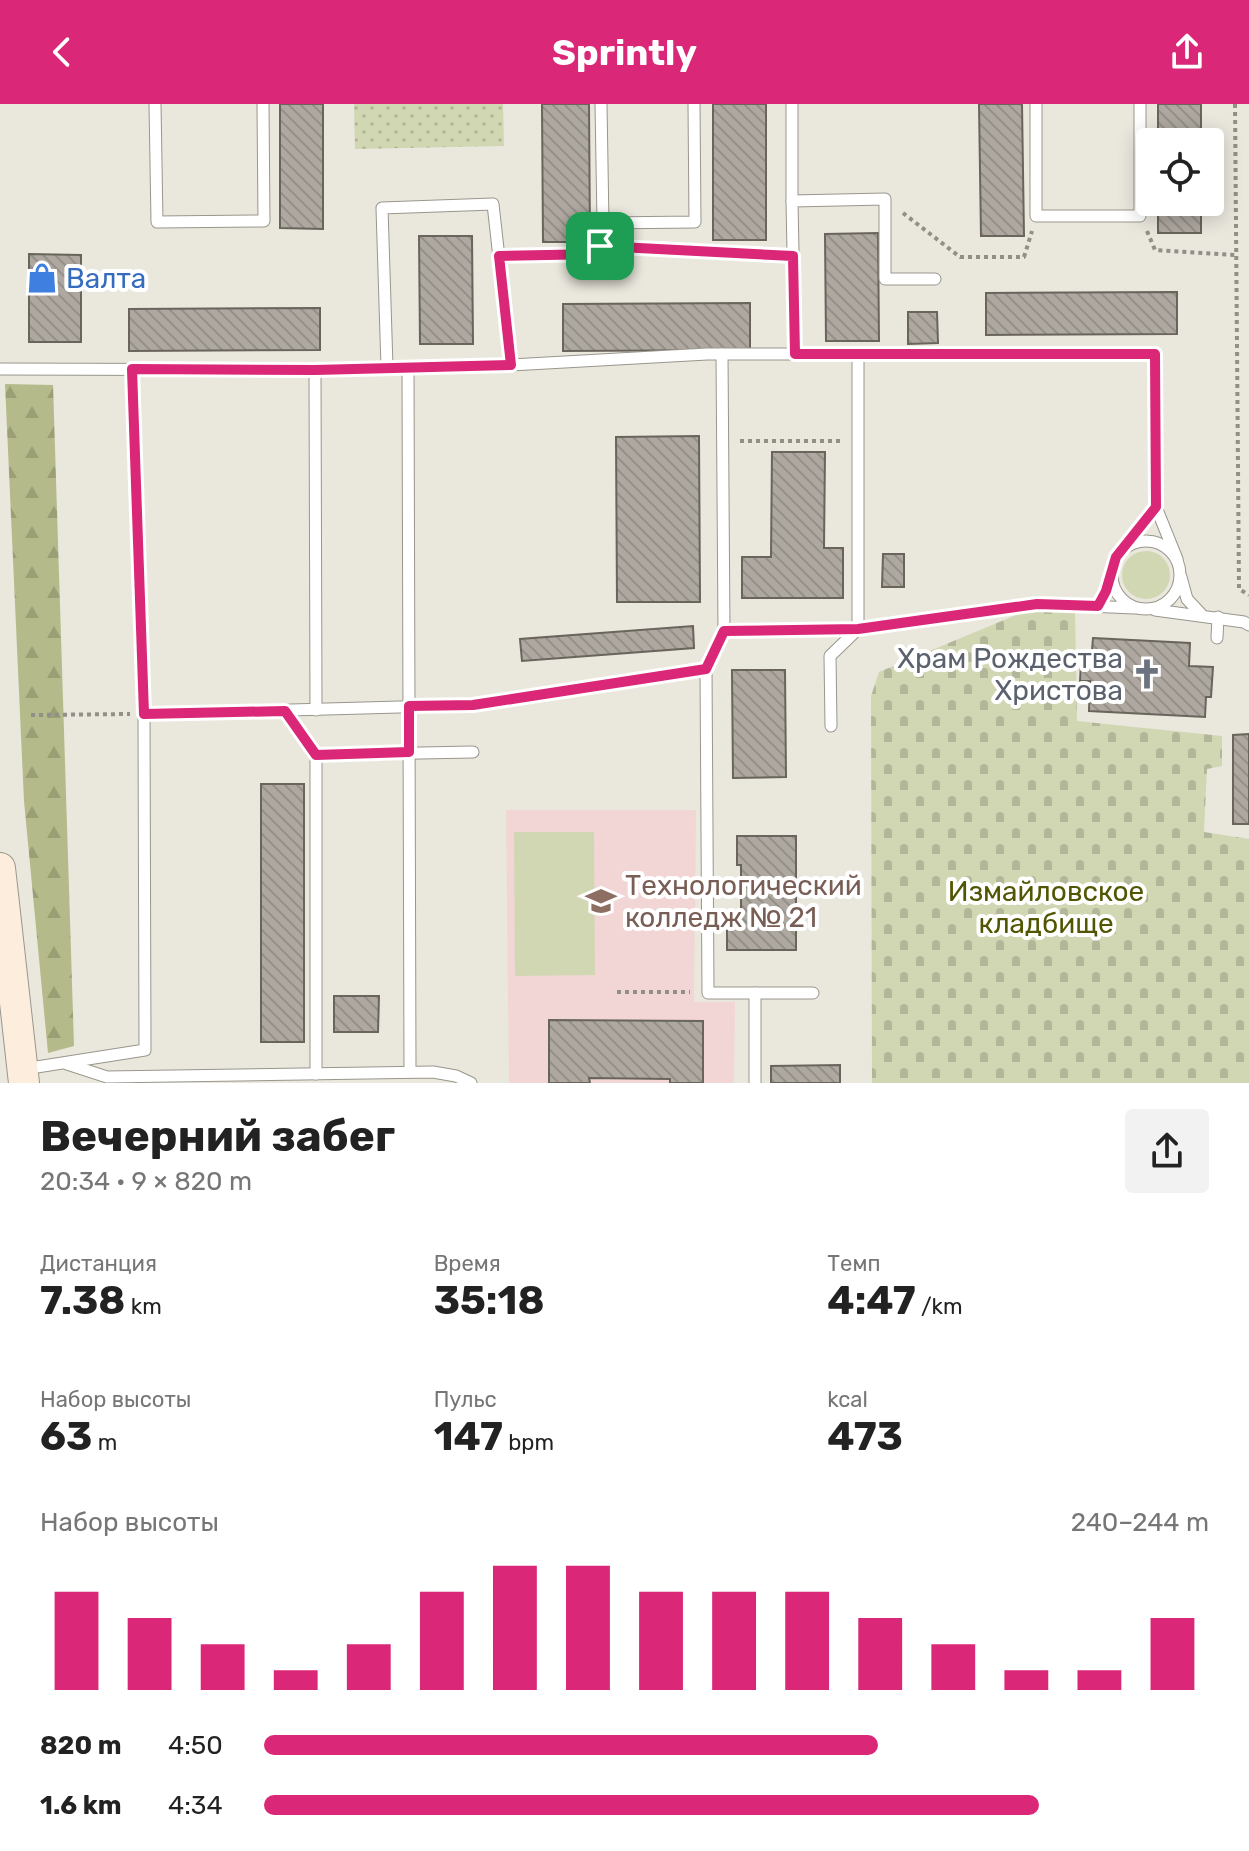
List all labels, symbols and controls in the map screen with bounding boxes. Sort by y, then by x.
icon: back [40,30,84,74]
icon: share [1165,30,1209,74]
text: Sprintly [552,31,697,74]
map controls [1136,128,1224,216]
button: locate [1136,128,1224,216]
pin [566,212,634,280]
icon: arrive [578,224,622,268]
shop icon: Валта [25,261,59,295]
place label: Валта [66,262,146,295]
place label: Храм Рождества Христова [897,642,1123,707]
church icon: Храм Рождества Христова [1130,657,1164,691]
place label: Технологический колледж № 21 [625,869,862,934]
park label: Измайловское кладбище [948,875,1144,940]
school or university icon: Технологический колледж № 21 [584,884,618,918]
button: share [1125,1109,1209,1193]
text: Вечерний забег [40,1110,395,1162]
text: 20:34 · 9 × 820 m [40,1166,252,1197]
text: Дистанция [40,1250,157,1277]
text: Время [434,1250,501,1277]
text: Темп [827,1250,880,1277]
text: 7.38 [40,1277,125,1324]
text: 35:18 [434,1277,545,1324]
text: 4:47 [827,1277,916,1324]
text: km [125,1293,162,1320]
text: /km [916,1293,963,1320]
text: Набор высоты [40,1386,191,1413]
text: Пульс [434,1386,497,1413]
text: kcal [827,1386,868,1413]
text: 63 [40,1413,92,1460]
text: 147 [434,1413,503,1460]
text: 473 [827,1413,903,1460]
text: m [92,1429,117,1456]
text: bpm [503,1429,554,1456]
text: Набор высоты [40,1507,219,1538]
text: 240–244 m [1071,1507,1209,1538]
text: 820 m [40,1730,122,1761]
text: 4:50 [168,1730,223,1761]
text: 1.6 km [40,1790,122,1821]
text: 4:34 [168,1790,223,1821]

